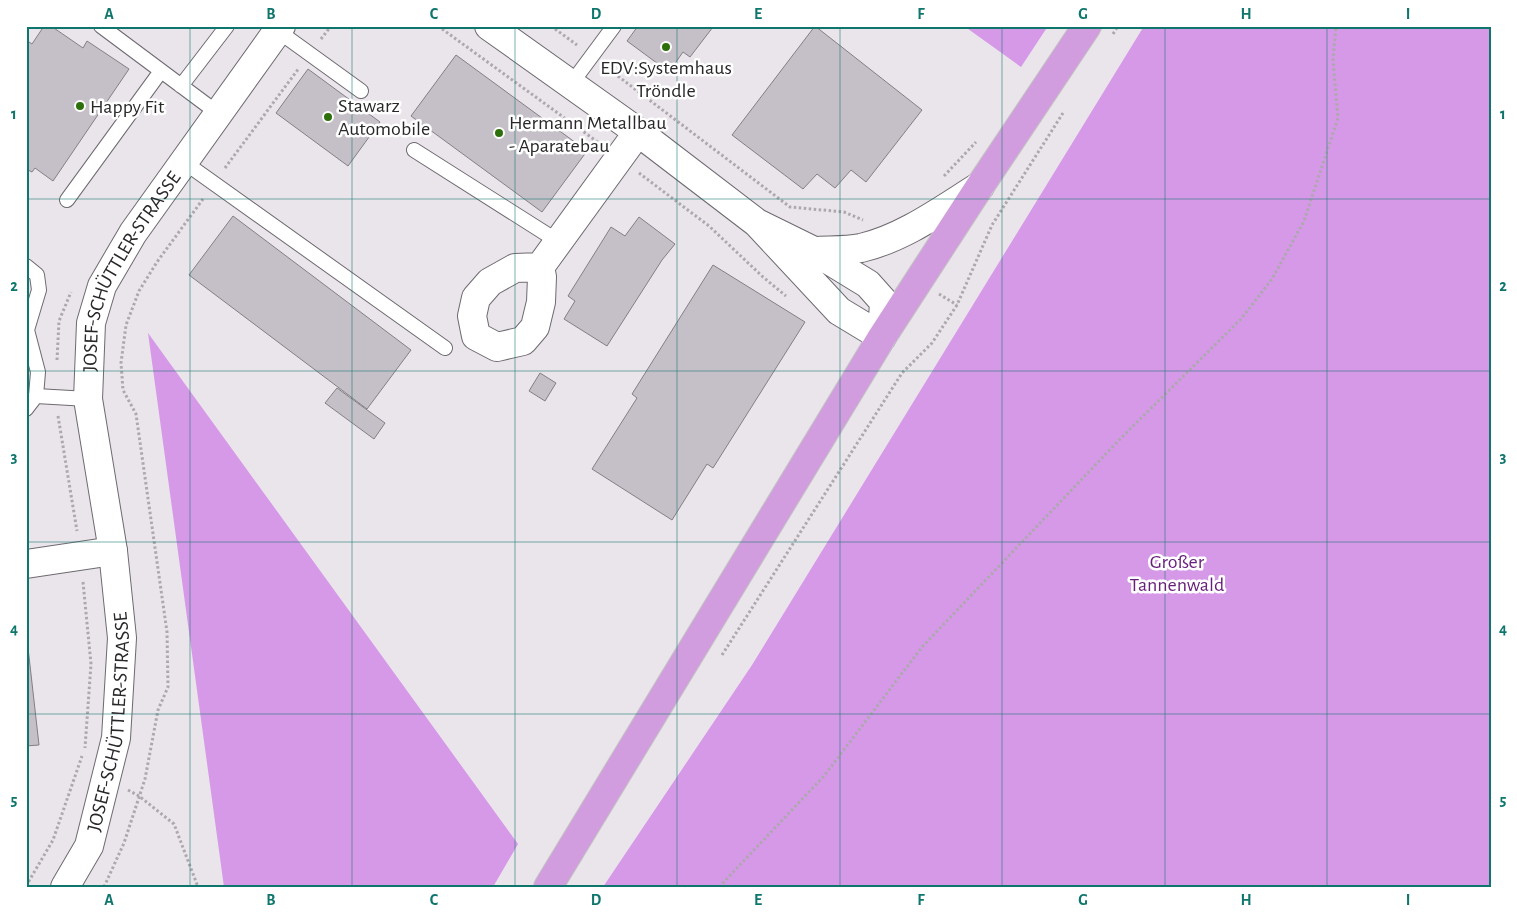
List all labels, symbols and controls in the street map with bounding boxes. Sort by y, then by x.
text: A [104,6,114,22]
text: B [266,6,276,22]
text: C [430,6,439,22]
text: D [591,6,602,22]
text: E [754,6,762,22]
text: F [917,6,925,22]
text: G [1078,6,1088,22]
text: H [1240,6,1252,22]
text: I [1406,6,1410,22]
marker: EDV:Systemhaus Tröndle [660,41,672,53]
place label: EDV:Systemhaus Tröndle [600,58,732,101]
place label: Stawarz Automobile [338,96,430,139]
place label: Happy Fit [90,97,165,117]
marker: Happy Fit [74,100,86,112]
text: 1 [11,106,17,122]
text: 1 [1500,106,1506,122]
marker: Stawarz Automobile [322,111,334,123]
place label: Hermann Metallbau - Aparatebau [509,113,667,156]
marker: Hermann Metallbau - Aparatebau [493,127,505,139]
street label: JOSEF-SCHÜTTLER-STRASSE [80,168,185,372]
text: 2 [10,278,18,294]
text: 2 [1499,278,1507,294]
text: 3 [11,449,18,465]
text: 3 [1500,449,1507,465]
park label: Großer Tannenwald [1130,552,1224,595]
street label: JOSEF-SCHÜTTLER-STRASSE [84,611,133,834]
text: 4 [10,621,18,637]
text: 4 [1499,621,1507,637]
text: 5 [11,792,18,808]
text: 5 [1500,792,1507,808]
text: A [104,892,114,908]
text: B [266,892,276,908]
text: C [430,892,439,908]
text: D [591,892,602,908]
text: E [754,892,762,908]
text: F [917,892,925,908]
text: G [1078,892,1088,908]
text: H [1240,892,1252,908]
text: I [1406,892,1410,908]

